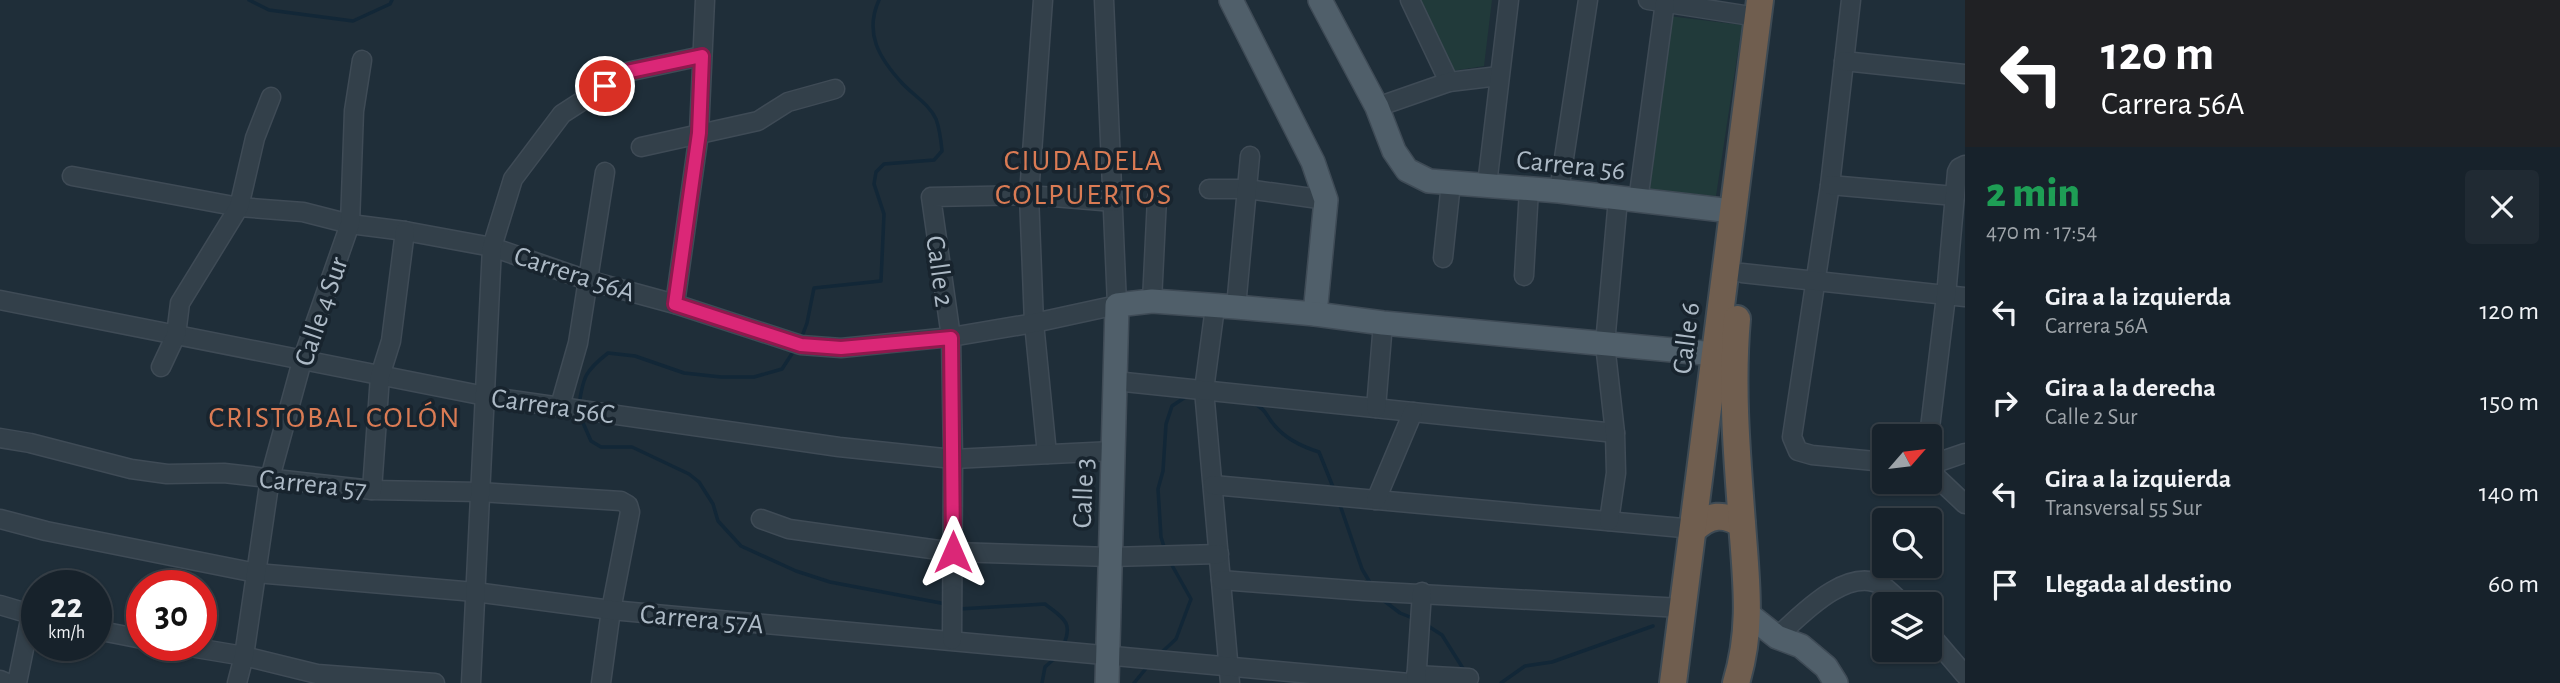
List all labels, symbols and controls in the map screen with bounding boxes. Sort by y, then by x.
icon: left [1986,28,2077,119]
text: 120 m [2101,30,2214,79]
pin [575,56,635,116]
icon: arrive [586,67,624,105]
text: Carrera 56A [2101,88,2245,120]
district label: CIUDADELA COLPUERTOS [995,146,1173,210]
street label: Carrera 56 [1515,146,1627,186]
button: close [2465,170,2539,244]
text: 2 min [1986,172,2080,214]
text: 470 m · 17:54 [1986,221,2097,244]
street label: Calle 2 [920,234,958,309]
street label: Carrera 56A [510,242,638,308]
street label: Calle 4 Sur [290,254,354,370]
text: Gira a la izquierda [2045,284,2231,310]
icon: left [1986,293,2024,331]
text: 120 m [2479,298,2539,324]
street label: Calle 6 [1669,301,1705,376]
text: Carrera 56A [2045,315,2148,338]
text: Gira a la derecha [2045,375,2216,401]
street label: Carrera 56C [489,384,616,429]
icon: right [1986,384,2024,422]
text: 150 m [2480,389,2539,415]
district label: CRISTOBAL COLÓN [209,401,462,433]
text: Calle 2 Sur [2045,406,2137,429]
north arrow [1872,424,1942,494]
map controls [1872,424,1942,662]
street label: Calle 3 [1069,457,1099,529]
street label: Carrera 57 [258,465,368,505]
text: Gira a la izquierda [2045,466,2231,492]
icon: left [1986,475,2024,513]
text: 140 m [2479,480,2539,506]
text: Transversal 55 Sur [2045,497,2202,520]
button: search [1872,508,1942,578]
position arrow [916,515,990,589]
icon: arrive [1986,566,2024,604]
speed limit sign: 30 [126,570,217,661]
text: Llegada al destino [2045,571,2232,597]
text: 60 m [2488,571,2539,597]
text: 22 [50,589,83,624]
button: layers [1872,592,1942,662]
street label: Carrera 57A [639,601,765,639]
text: km/h [48,624,85,642]

